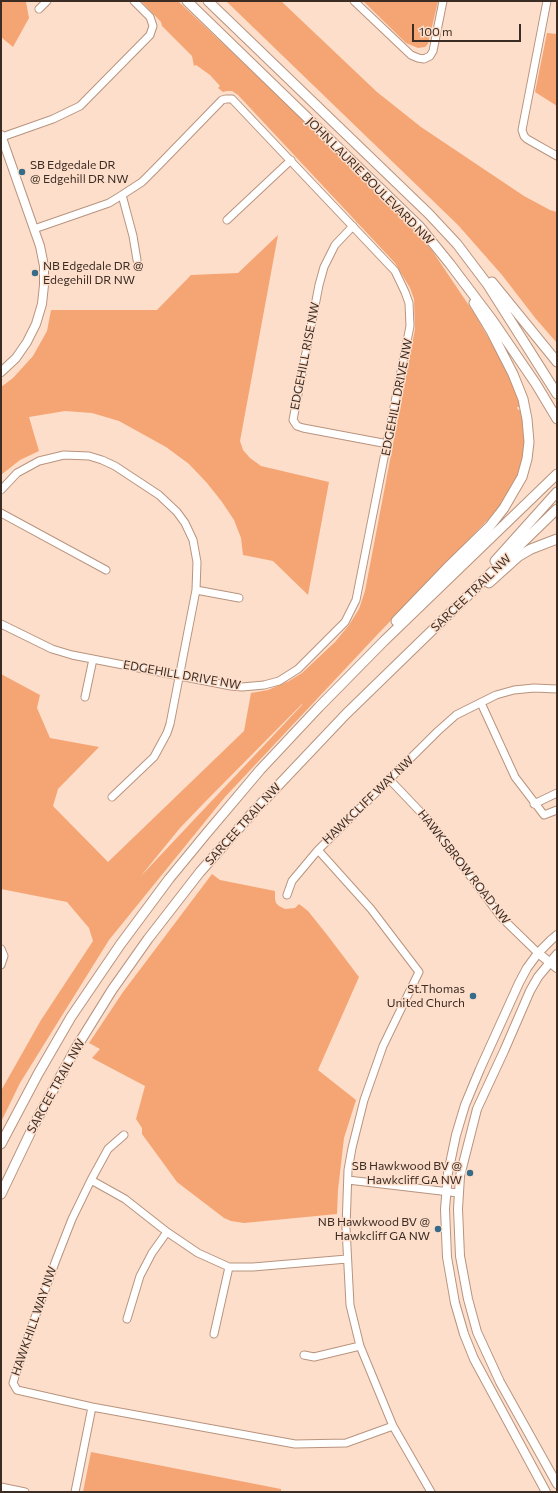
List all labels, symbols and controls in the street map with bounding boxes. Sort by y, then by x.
scale bar [414,16,523,42]
text: 100 m [419,24,453,38]
street label: JOHN LAURIE BOULEVARD NW [303,114,437,248]
place label: SB Edgedale DR @ Edgehill DR NW [30,158,128,186]
marker: SB Edgedale DR @ Edgehill DR NW [17,167,27,177]
place label: NB Edgedale DR @ Edegehill DR NW [43,259,144,287]
marker: NB Edgedale DR @ Edegehill DR NW [30,268,40,278]
street label: EDGEHILL RISE NW [287,301,323,411]
street label: EDGEHILL DRIVE NW [379,337,415,457]
street label: SARCEE TRAIL NW [428,551,514,635]
street label: EDGEHILL DRIVE NW [122,658,242,692]
street label: HAWKCLIFF WAY NW [320,753,416,847]
street label: SARCEE TRAIL NW [202,780,284,868]
street label: HAWKSBROW ROAD NW [415,807,513,927]
place label: St.Thomas United Church [387,982,465,1010]
marker: St.Thomas United Church [468,991,478,1001]
street label: SARCEE TRAIL NW [24,1036,88,1136]
place label: SB Hawkwood BV @ Hawkcliff GA NW [352,1159,462,1187]
marker: SB Hawkwood BV @ Hawkcliff GA NW [465,1168,475,1178]
place label: NB Hawkwood BV @ Hawkcliff GA NW [318,1215,430,1243]
marker: NB Hawkwood BV @ Hawkcliff GA NW [433,1224,443,1234]
street label: HAWKHILL WAY NW [8,1264,60,1378]

